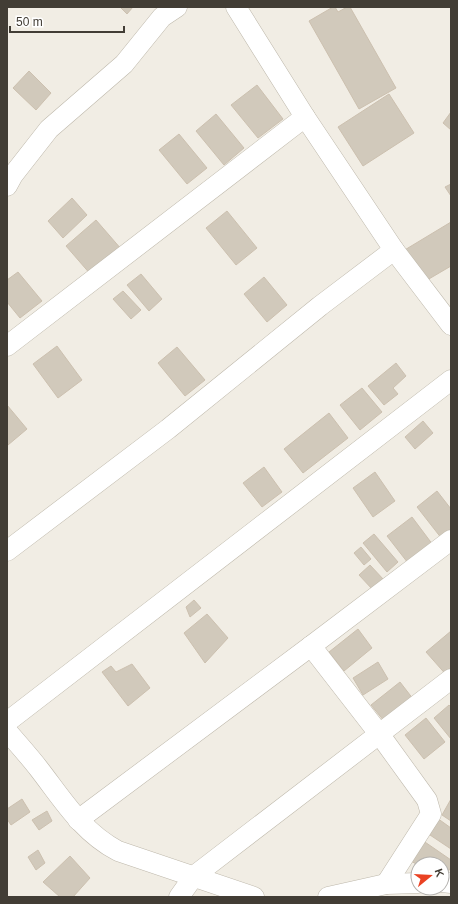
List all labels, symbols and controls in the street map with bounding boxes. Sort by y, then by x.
scale bar [10,8,124,34]
text: 50 m [16,15,43,29]
north arrow [410,856,450,896]
text: K [433,867,446,879]

